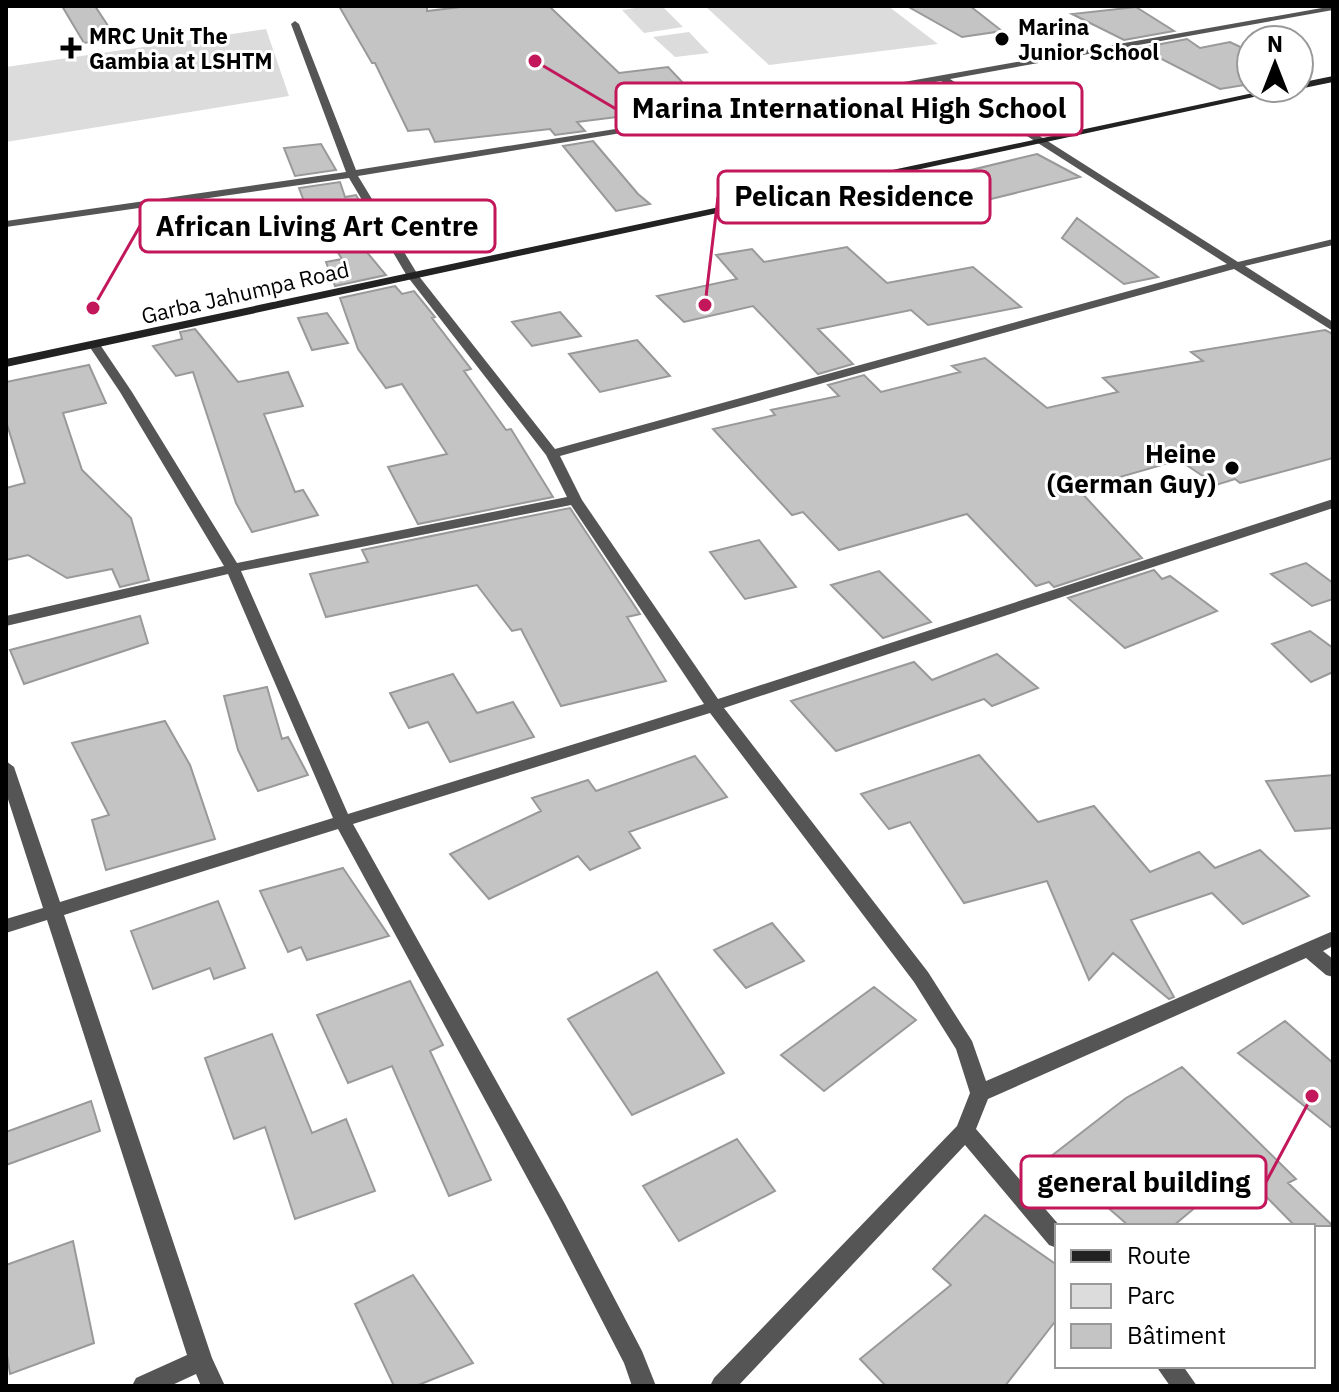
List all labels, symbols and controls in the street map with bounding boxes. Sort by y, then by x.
place label: Marina Junior School [1018,12,1159,66]
place label: MRC Unit The Gambia at LSHTM [89,21,273,75]
north arrow [1235,24,1315,104]
text: N [1267,29,1283,58]
marker: Marina Junior School [993,30,1011,48]
marker: MRC Unit The Gambia at LSHTM [60,37,82,59]
callout: Marina International High School [616,83,1082,135]
text: Marina International High School [632,89,1066,126]
callout: Pelican Residence [718,171,990,223]
text: Pelican Residence [734,177,974,214]
callout: African Living Art Centre [140,200,495,252]
text: African Living Art Centre [155,207,479,244]
street label: Garba Jahumpa Road [138,254,352,330]
place label: Heine (German Guy) [1047,436,1216,500]
marker: Heine (German Guy) [1223,459,1241,477]
callout: general building [1021,1156,1266,1208]
text: general building [1038,1163,1251,1200]
legend [1055,1224,1315,1368]
text: Route [1127,1239,1191,1271]
text: Parc [1127,1279,1175,1311]
text: Bâtiment [1127,1319,1226,1351]

